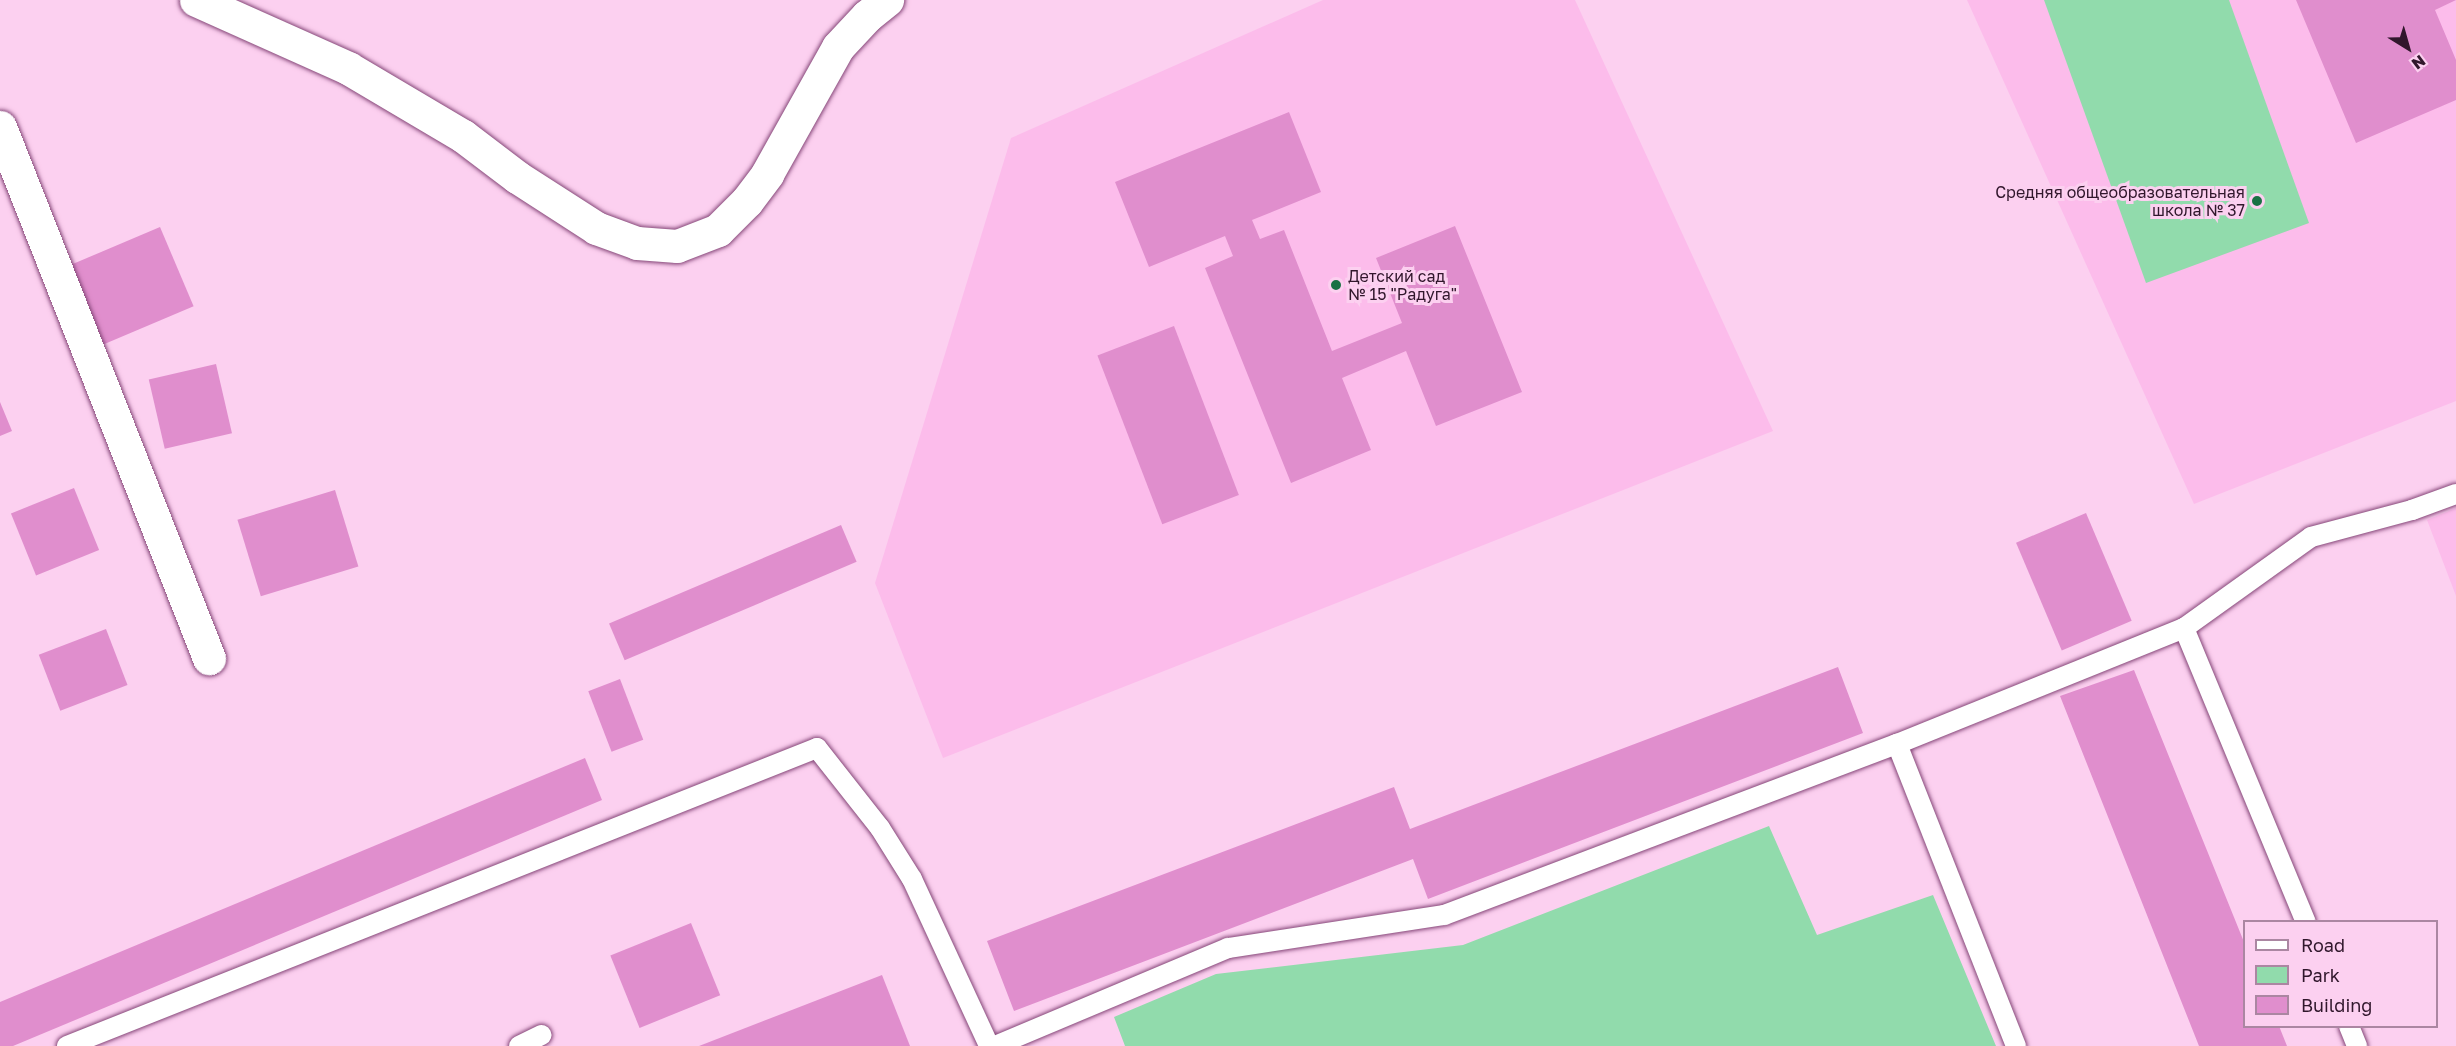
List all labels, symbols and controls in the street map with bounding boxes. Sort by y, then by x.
north arrow [2378,18,2438,78]
text: N [2408,51,2430,74]
place label: Средняя общеобразовательная школа № 37 [1995,182,2245,220]
marker: Средняя общеобразовательная школа № 37 [2250,194,2264,208]
place label: Детский сад № 15 "Радуга" [1348,266,1457,304]
marker: Детский сад № 15 "Радуга" [1329,278,1343,292]
legend [2243,920,2438,1028]
text: Road [2301,934,2345,956]
text: Park [2301,964,2340,986]
text: Building [2301,994,2372,1016]

